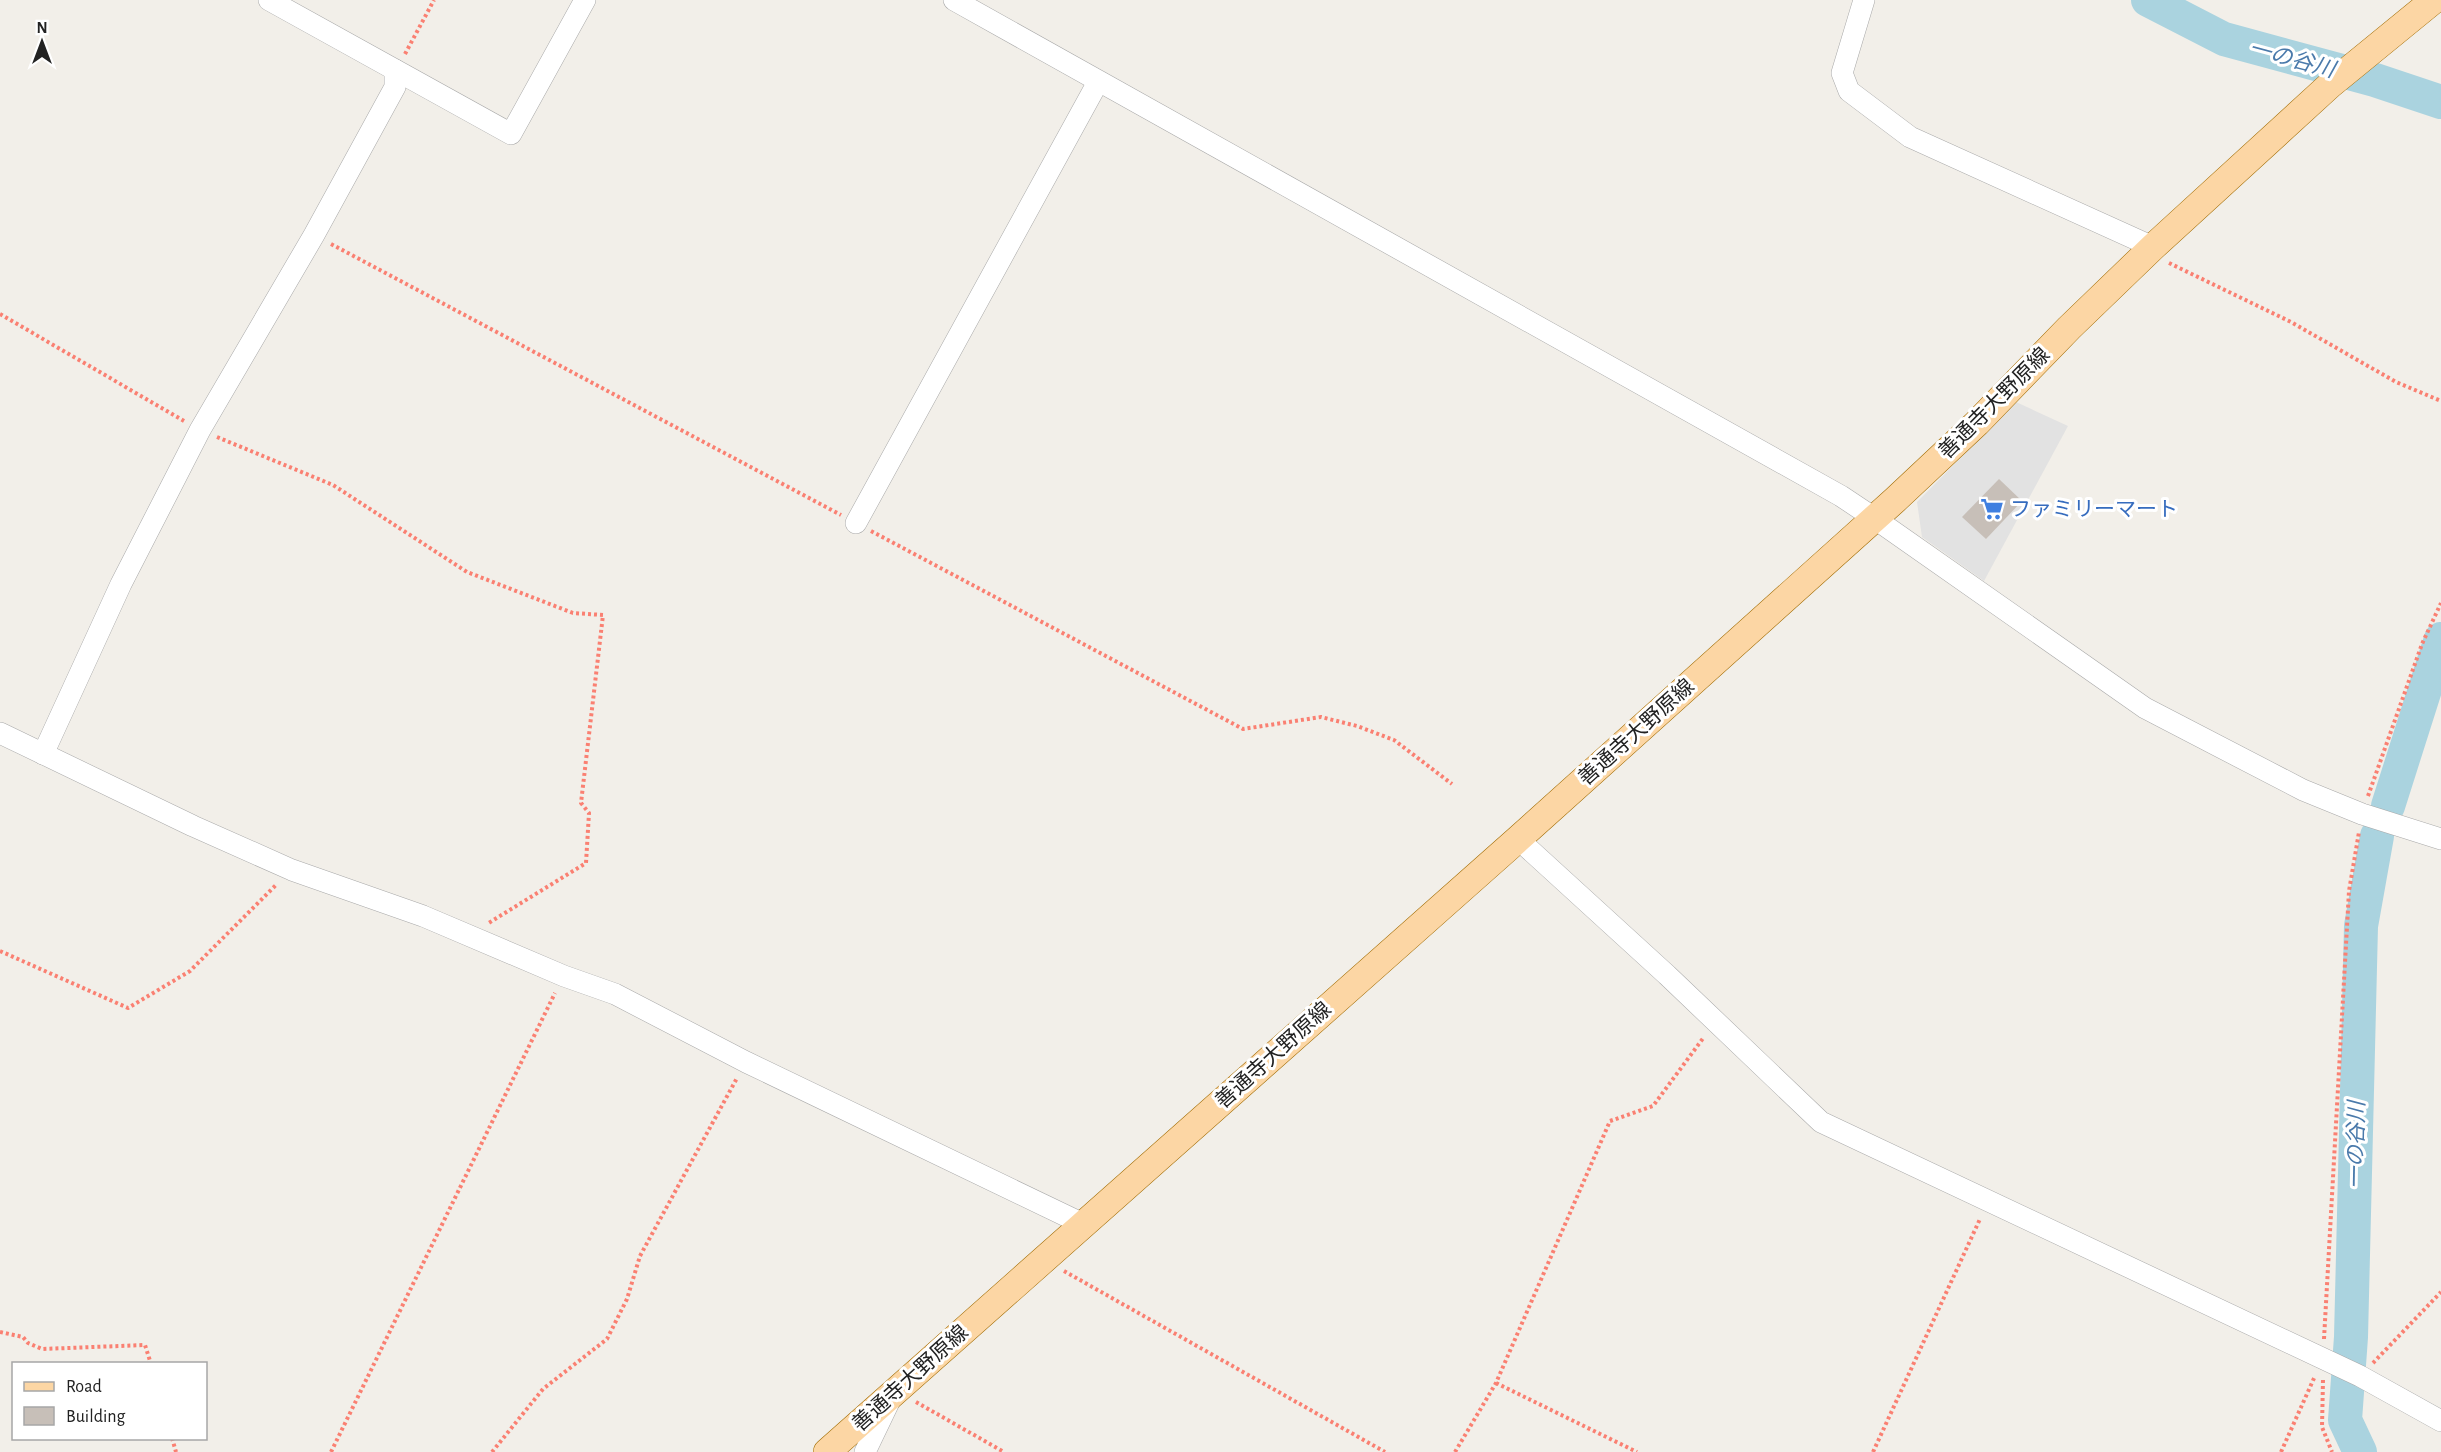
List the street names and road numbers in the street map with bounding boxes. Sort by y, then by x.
street label: 善通寺大野原線 [1934,343,2054,463]
street label: 善通寺大野原線 [1574,675,1698,789]
street label: 善通寺大野原線 [1211,998,1335,1112]
street label: 善通寺大野原線 [848,1321,972,1435]

